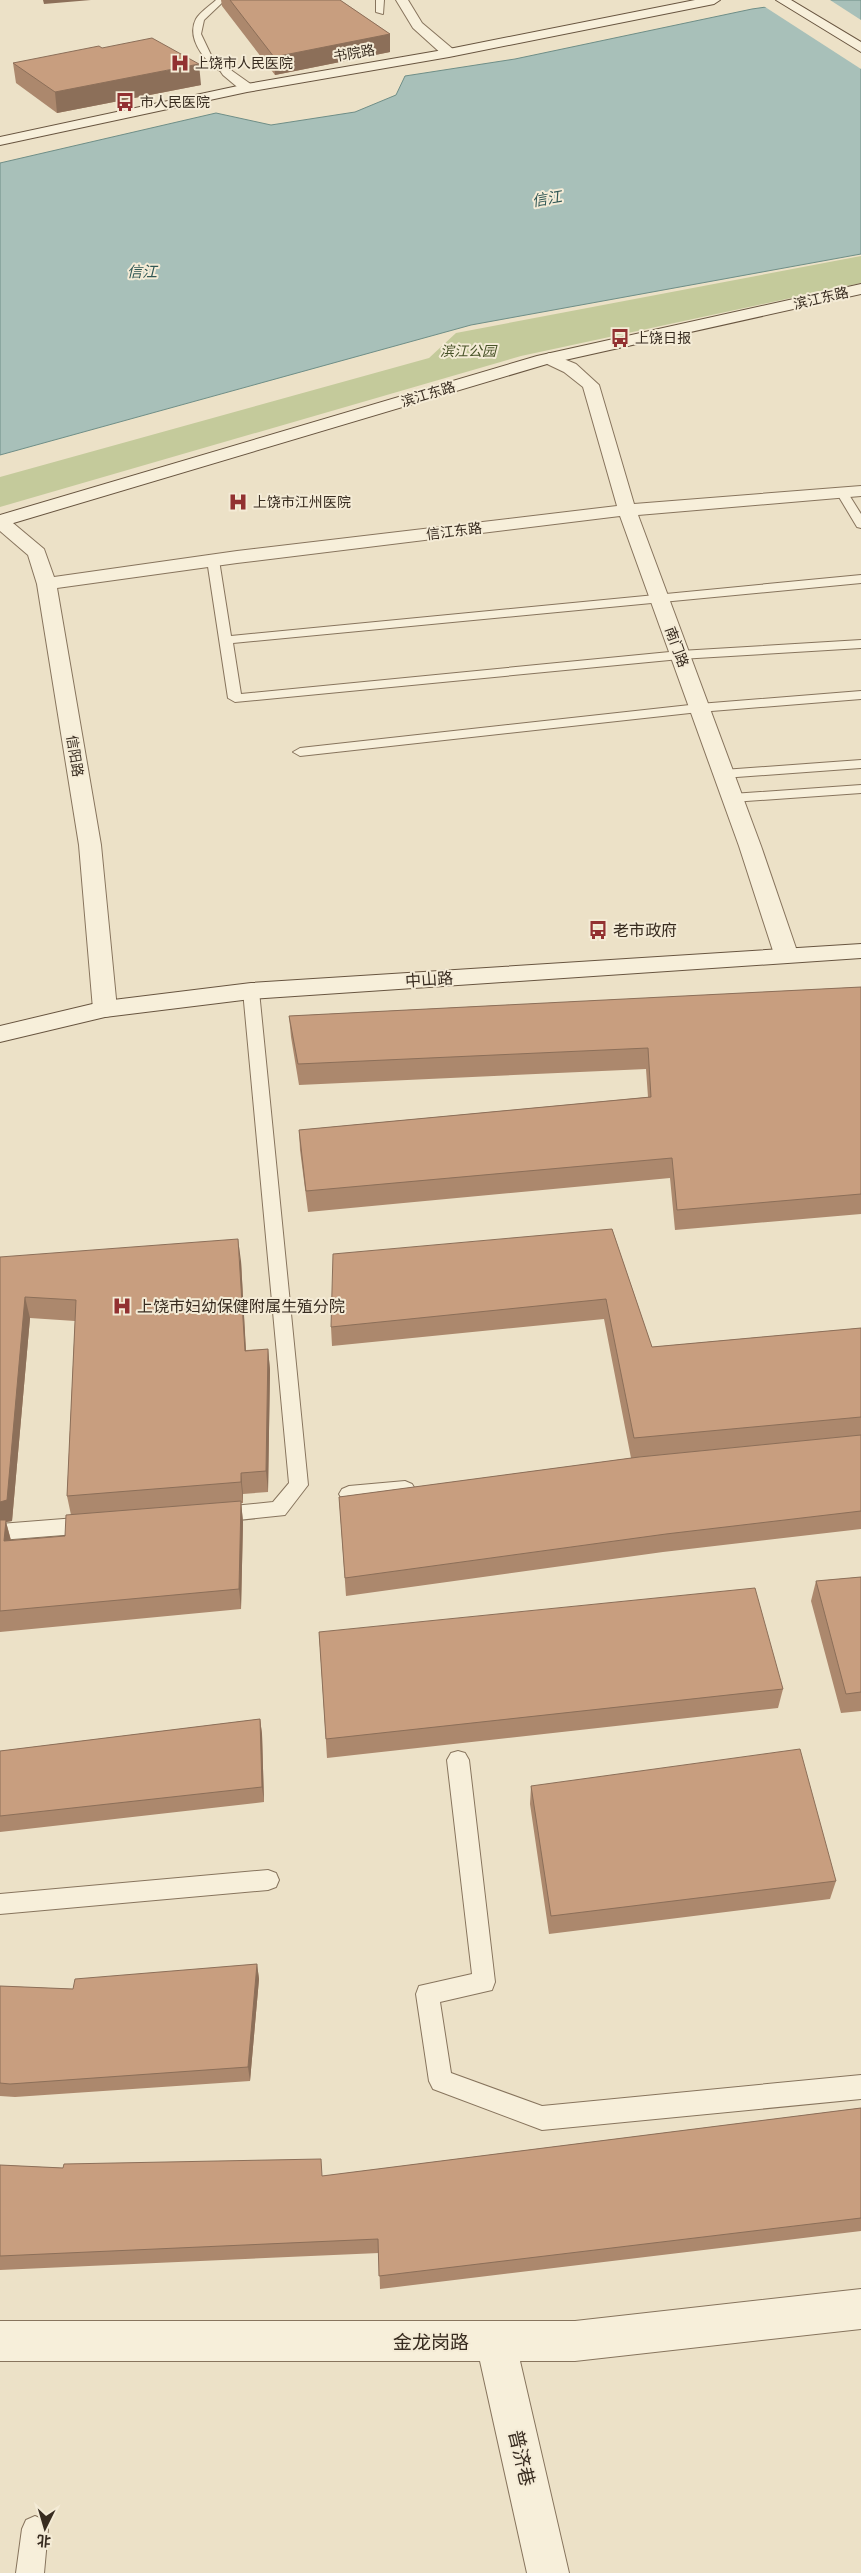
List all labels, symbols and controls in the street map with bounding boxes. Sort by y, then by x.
street label: 书院路 [332,40,376,66]
hospital icon: 上饶市人民医院 [169,52,191,74]
place label: 上饶市人民医院 [195,54,293,72]
bus stop icon: 市人民医院 [114,91,136,113]
place label: 市人民医院 [140,93,210,111]
water label: 信江 [530,186,565,210]
water label: 信江 [127,262,159,281]
street label: 滨江东路 [792,283,850,313]
bus stop icon: 上饶日报 [609,327,631,349]
place label: 上饶日报 [635,329,691,347]
park label: 滨江公园 [440,342,498,360]
street label: 滨江东路 [399,377,457,411]
hospital icon: 上饶市江州医院 [227,491,249,513]
place label: 上饶市江州医院 [253,493,351,511]
street label: 信江东路 [425,519,483,543]
street label: 南门路 [661,624,693,670]
street label: 信阳路 [63,734,87,778]
bus stop icon: 老市政府 [587,919,609,941]
place label: 老市政府 [613,920,677,940]
street label: 中山路 [404,967,454,991]
hospital icon: 上饶市妇幼保健附属生殖分院 [111,1295,133,1317]
place label: 上饶市妇幼保健附属生殖分院 [137,1296,345,1316]
street label: 金龙岗路 [393,2330,469,2354]
street label: 普济巷 [504,2428,540,2488]
north arrow [20,2503,70,2553]
text: 北 [36,2531,52,2551]

